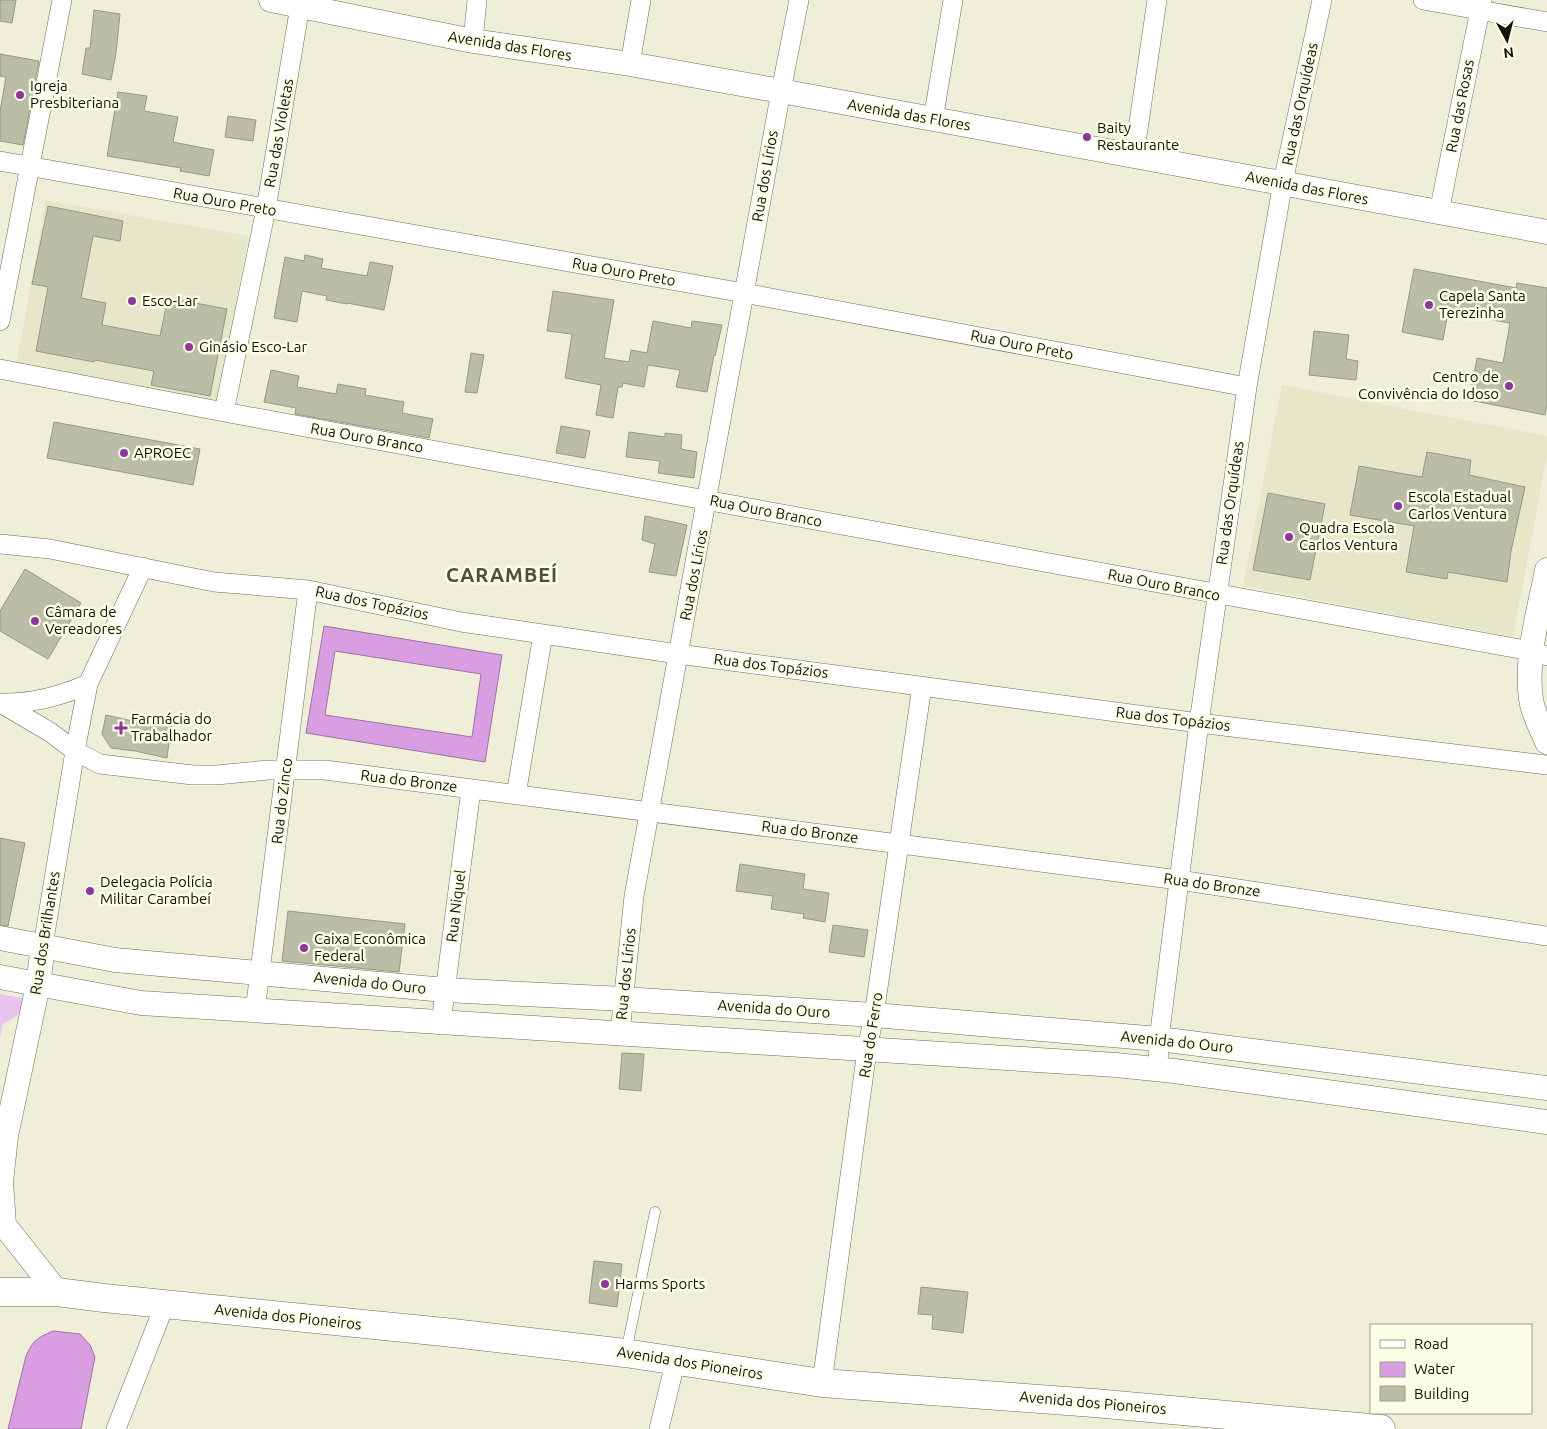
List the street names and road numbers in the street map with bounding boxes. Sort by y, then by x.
street label: Avenida das Flores [447,27,573,64]
street label: Rua das Orquídeas [1278,41,1321,167]
street label: Rua das Rosas [1442,58,1477,154]
street label: Rua das Violetas [261,77,296,189]
street label: Avenida das Flores [846,95,972,134]
street label: Rua dos Lírios [748,129,781,223]
street label: Avenida das Flores [1244,167,1370,208]
street label: Rua Ouro Preto [172,184,278,219]
street label: Rua Ouro Preto [571,254,677,289]
street label: Rua Ouro Preto [969,326,1075,363]
street label: Rua Ouro Branco [309,419,425,456]
street label: Rua das Orquídeas [1212,440,1247,566]
street label: Rua Ouro Branco [708,491,824,530]
street label: Rua dos Lírios [676,528,711,622]
street label: Rua Ouro Branco [1106,565,1222,604]
street label: Rua dos Topázios [314,582,430,623]
street label: Rua dos Topázios [713,650,829,681]
street label: Rua dos Topázios [1115,703,1231,734]
street label: Rua do Zinco [268,757,295,845]
street label: Rua do Bronze [360,766,459,795]
street label: Rua do Bronze [761,817,860,846]
street label: Rua Niquel [443,869,468,943]
street label: Rua do Bronze [1163,869,1262,900]
street label: Rua dos Brilhantes [26,870,63,996]
street label: Rua dos Lírios [612,927,639,1021]
street label: Avenida do Ouro [313,968,427,997]
street label: Rua do Ferro [855,991,886,1079]
street label: Avenida do Ouro [717,996,831,1021]
street label: Avenida do Ouro [1120,1027,1234,1056]
street label: Avenida dos Pioneiros [214,1300,362,1333]
street label: Avenida dos Pioneiros [616,1343,764,1382]
street label: Avenida dos Pioneiros [1019,1388,1167,1417]

